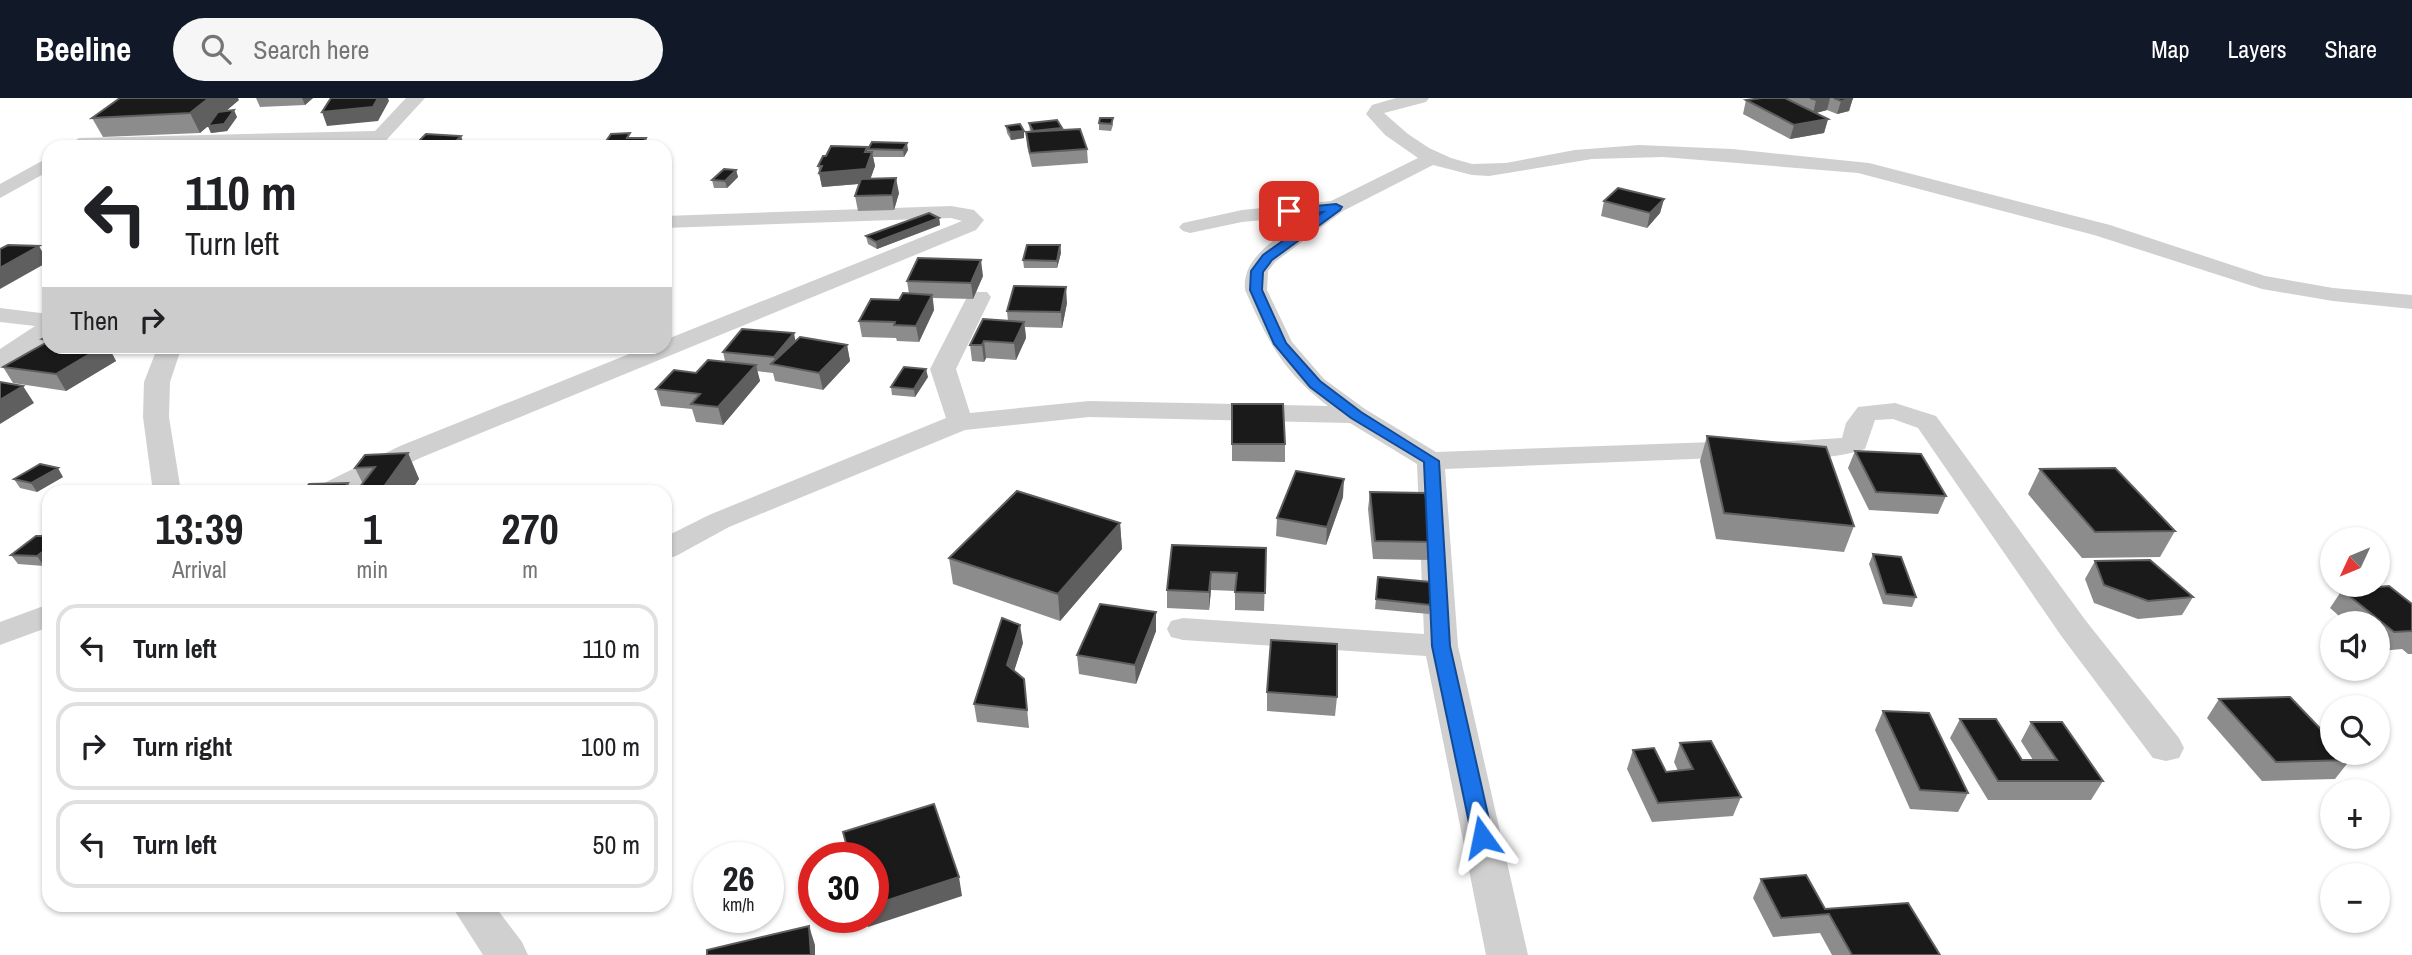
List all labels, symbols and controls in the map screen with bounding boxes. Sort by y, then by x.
search box [173,18,663,81]
text: Beeline [35,27,131,71]
icon: search [197,30,235,68]
text: Search here [253,32,369,67]
text: Map [2151,33,2189,65]
text: Layers [2227,33,2286,65]
text: Share [2324,33,2377,65]
text: 110 m [185,159,297,225]
icon: left [70,168,161,259]
pin [1259,181,1319,241]
icon: arrive [1270,192,1308,230]
text: Turn left [185,222,279,265]
icon: right [133,301,171,339]
text: Then [70,303,119,338]
text: 13:39 [155,501,243,557]
text: 1 [363,501,382,557]
text: 270 [501,501,559,557]
north arrow [2320,527,2390,597]
map controls [2320,527,2390,933]
text: Arrival [172,554,227,585]
text: min [357,554,388,585]
text: m [522,554,538,585]
button: sound [2320,611,2390,681]
icon: left [74,629,112,667]
text: Turn left [133,631,217,666]
text: 110 m [582,631,640,666]
button: search [2320,695,2390,765]
icon: right [74,727,112,765]
text: Turn right [133,729,232,764]
text: 100 m [581,729,640,764]
button: + [2320,779,2390,849]
position arrow [1445,800,1519,874]
icon: left [74,825,112,863]
text: Turn left [133,827,217,862]
text: 50 m [593,827,640,862]
speed limit sign: 30 [798,842,889,933]
text: 26 [723,855,754,902]
button: − [2320,863,2390,933]
text: km/h [723,892,755,917]

